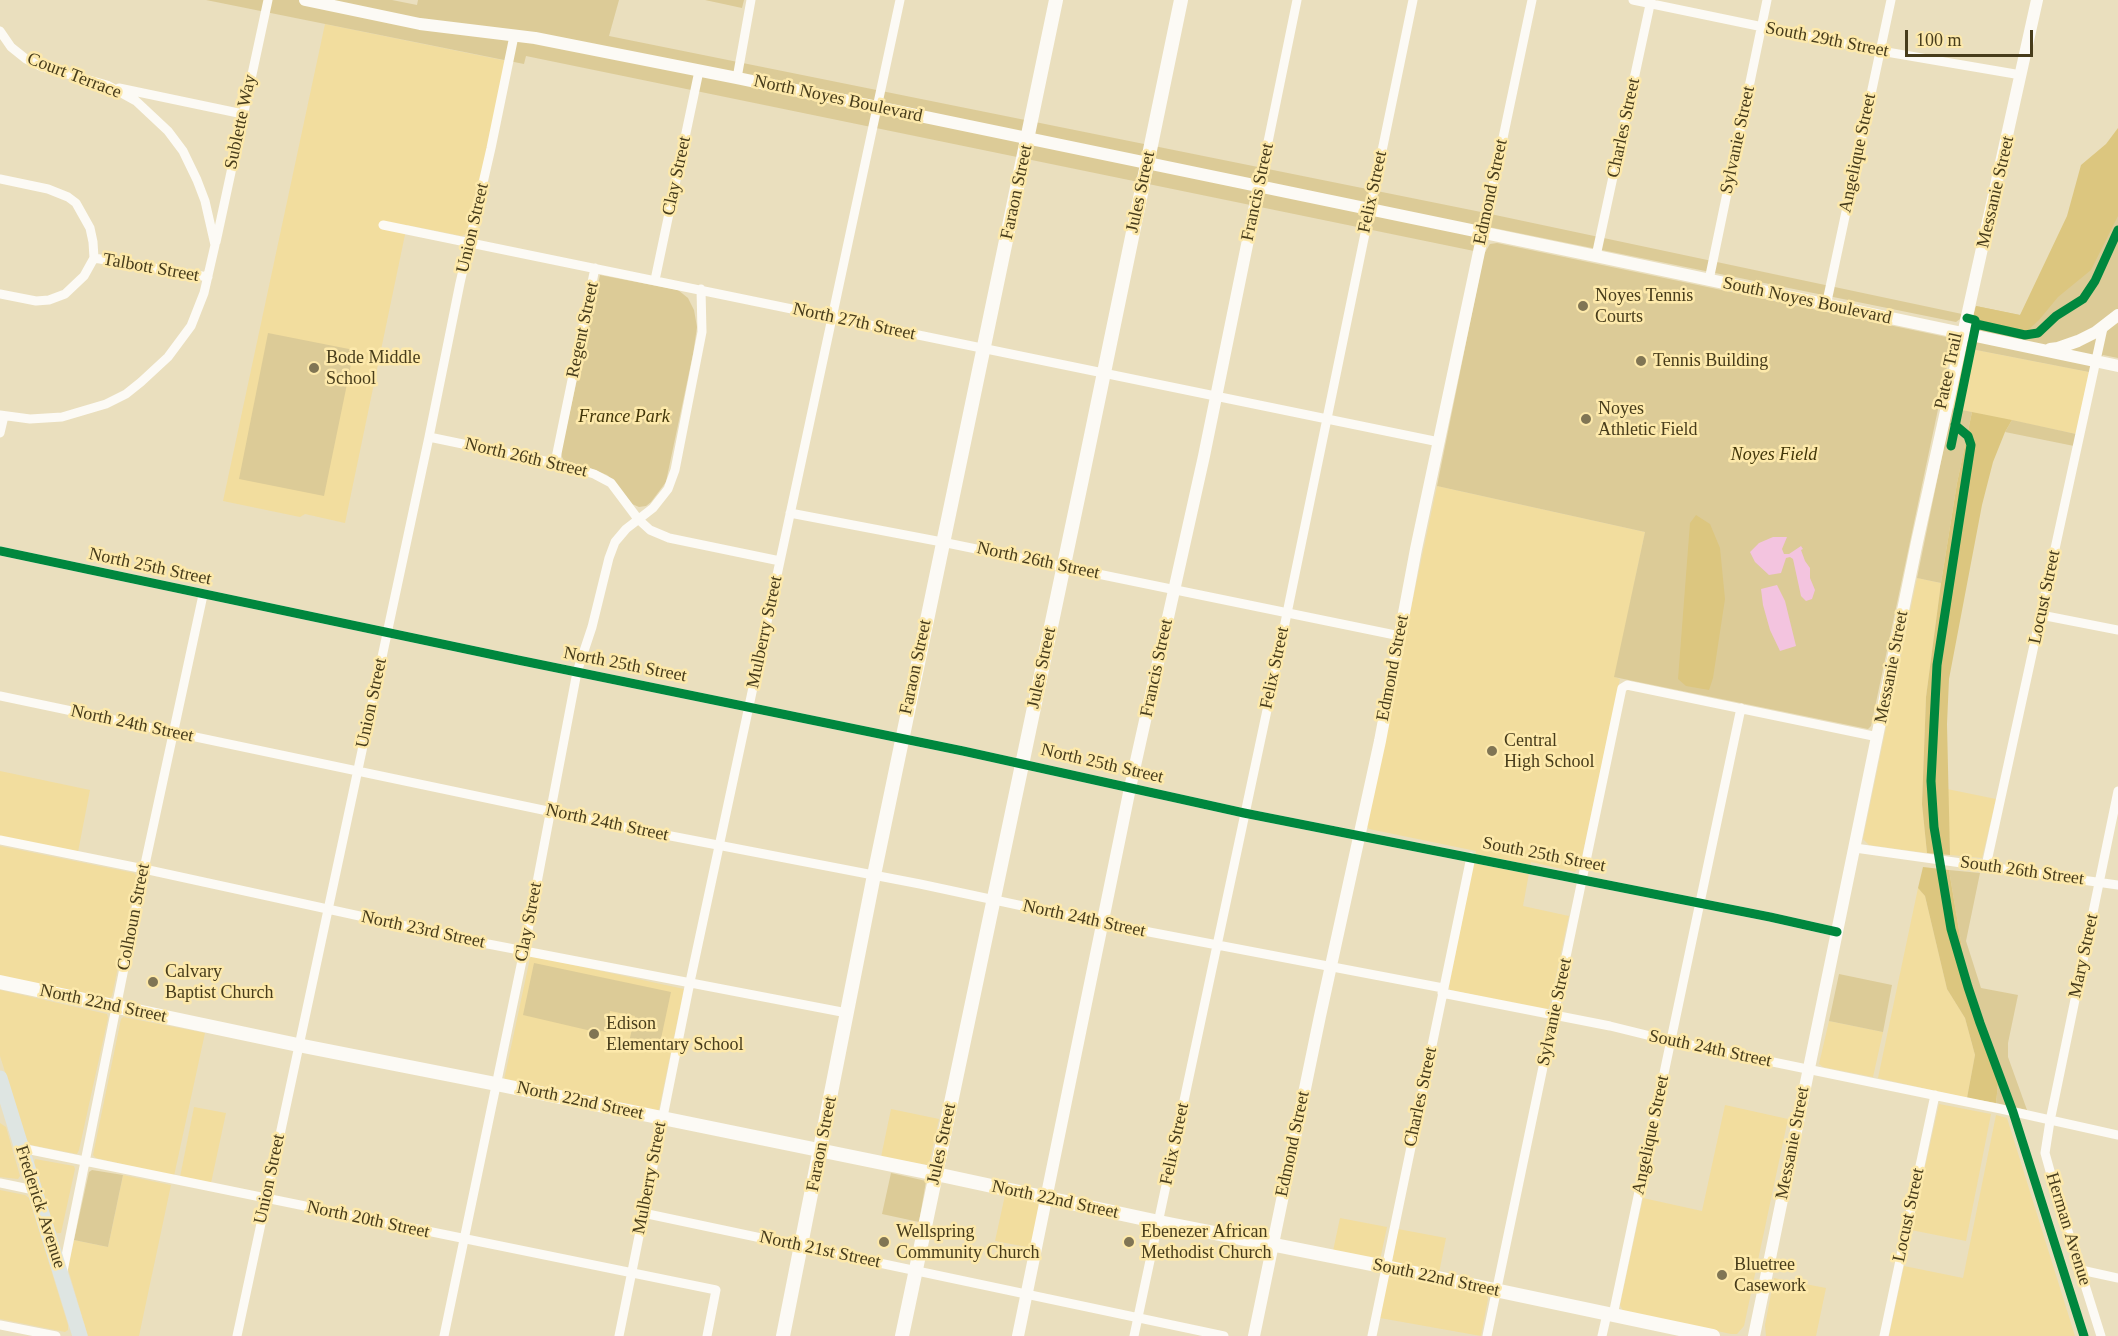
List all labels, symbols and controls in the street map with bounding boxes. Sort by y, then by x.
street label: South 29th Street [1764,17,1890,63]
scale bar [1908,18,2036,56]
text: 100 m [1916,30,1962,50]
street label: Court Terrace [24,48,124,104]
street label: North Noyes Boulevard [752,71,924,127]
street label: Sublette Way [220,73,262,171]
street label: Charles Street [1603,76,1645,180]
street label: Sylvanie Street [1716,84,1760,196]
street label: Angelique Street [1835,91,1881,215]
street label: Clay Street [658,134,696,218]
street label: Messanie Street [1973,134,2019,250]
street label: Edmond Street [1469,137,1513,247]
street label: Francis Street [1237,141,1279,243]
street label: Faraon Street [996,143,1038,241]
street label: Jules Street [1122,149,1160,235]
street label: Felix Street [1354,149,1392,235]
street label: Union Street [452,181,494,275]
street label: Talbott Street [101,249,201,287]
street label: South Noyes Boulevard [1721,273,1893,329]
street label: Regent Street [562,280,604,380]
place label: Noyes Tennis Courts [1595,285,1693,328]
street label: North 27th Street [791,298,917,346]
marker: Noyes Tennis Courts [1576,299,1590,313]
street label: Patee Trail [1930,331,1968,411]
place label: Bode Middle School [326,347,420,389]
place label: Tennis Building [1653,350,1768,372]
marker: Tennis Building [1634,354,1648,368]
marker: Bode Middle School [307,361,321,375]
place label: Noyes Athletic Field [1598,398,1697,440]
park label: France Park [578,406,670,428]
marker: Noyes Athletic Field [1579,412,1593,426]
street label: North 26th Street [463,433,589,483]
park label: Noyes Field [1731,444,1817,466]
street label: North 26th Street [975,537,1101,585]
street label: North 25th Street [87,543,213,591]
street label: Locust Street [2025,548,2065,646]
street label: Mulberry Street [743,574,787,690]
street label: Messanie Street [1870,609,1914,725]
street label: Edmond Street [1372,613,1414,723]
street label: Francis Street [1136,617,1178,719]
street label: Faraon Street [895,618,937,716]
street label: Jules Street [1023,625,1061,711]
street label: Felix Street [1256,625,1294,711]
street label: North 25th Street [562,642,688,688]
street label: Union Street [352,656,392,750]
street label: North 24th Street [69,700,195,748]
place label: Central High School [1504,730,1595,772]
street label: North 25th Street [1039,739,1165,789]
marker: Central High School [1485,744,1499,758]
street label: North 24th Street [544,799,670,847]
street label: South 25th Street [1481,832,1607,878]
street label: South 26th Street [1959,852,2085,890]
street label: Colhoun Street [113,862,155,972]
street label: Clay Street [511,880,547,964]
street label: North 24th Street [1021,895,1147,943]
street label: North 23rd Street [359,906,487,954]
street label: Mary Street [2065,912,2103,1000]
street label: Sylvanie Street [1533,956,1577,1068]
place label: Calvary Baptist Church [165,961,273,1004]
marker: Calvary Baptist Church [146,975,160,989]
street label: North 22nd Street [38,980,168,1028]
place label: Edison Elementary School [606,1013,743,1056]
street label: South 24th Street [1647,1025,1773,1073]
marker: Edison Elementary School [587,1027,601,1041]
street label: Charles Street [1400,1045,1442,1149]
street label: Angelique Street [1628,1073,1674,1197]
street label: North 22nd Street [515,1077,645,1125]
street label: Messanie Street [1771,1085,1815,1201]
street label: Edmond Street [1271,1089,1315,1199]
street label: Faraon Street [802,1095,842,1193]
street label: Jules Street [923,1101,961,1187]
street label: Felix Street [1156,1101,1194,1187]
street label: Mulberry Street [628,1120,672,1236]
street label: Union Street [250,1132,290,1226]
street label: Frederick Avenue [10,1143,70,1271]
street label: Locust Street [1889,1166,1929,1264]
street label: Herman Avenue [2041,1170,2095,1288]
street label: North 22nd Street [990,1176,1120,1224]
street label: North 20th Street [305,1196,431,1244]
place label: Wellspring Community Church [896,1221,1039,1264]
place label: Ebenezer African Methodist Church [1141,1221,1271,1264]
street label: North 21st Street [758,1227,882,1273]
marker: Wellspring Community Church [877,1235,891,1249]
marker: Ebenezer African Methodist Church [1122,1235,1136,1249]
street label: South 22nd Street [1371,1254,1501,1302]
place label: Bluetree Casework [1734,1254,1806,1296]
marker: Bluetree Casework [1715,1268,1729,1282]

